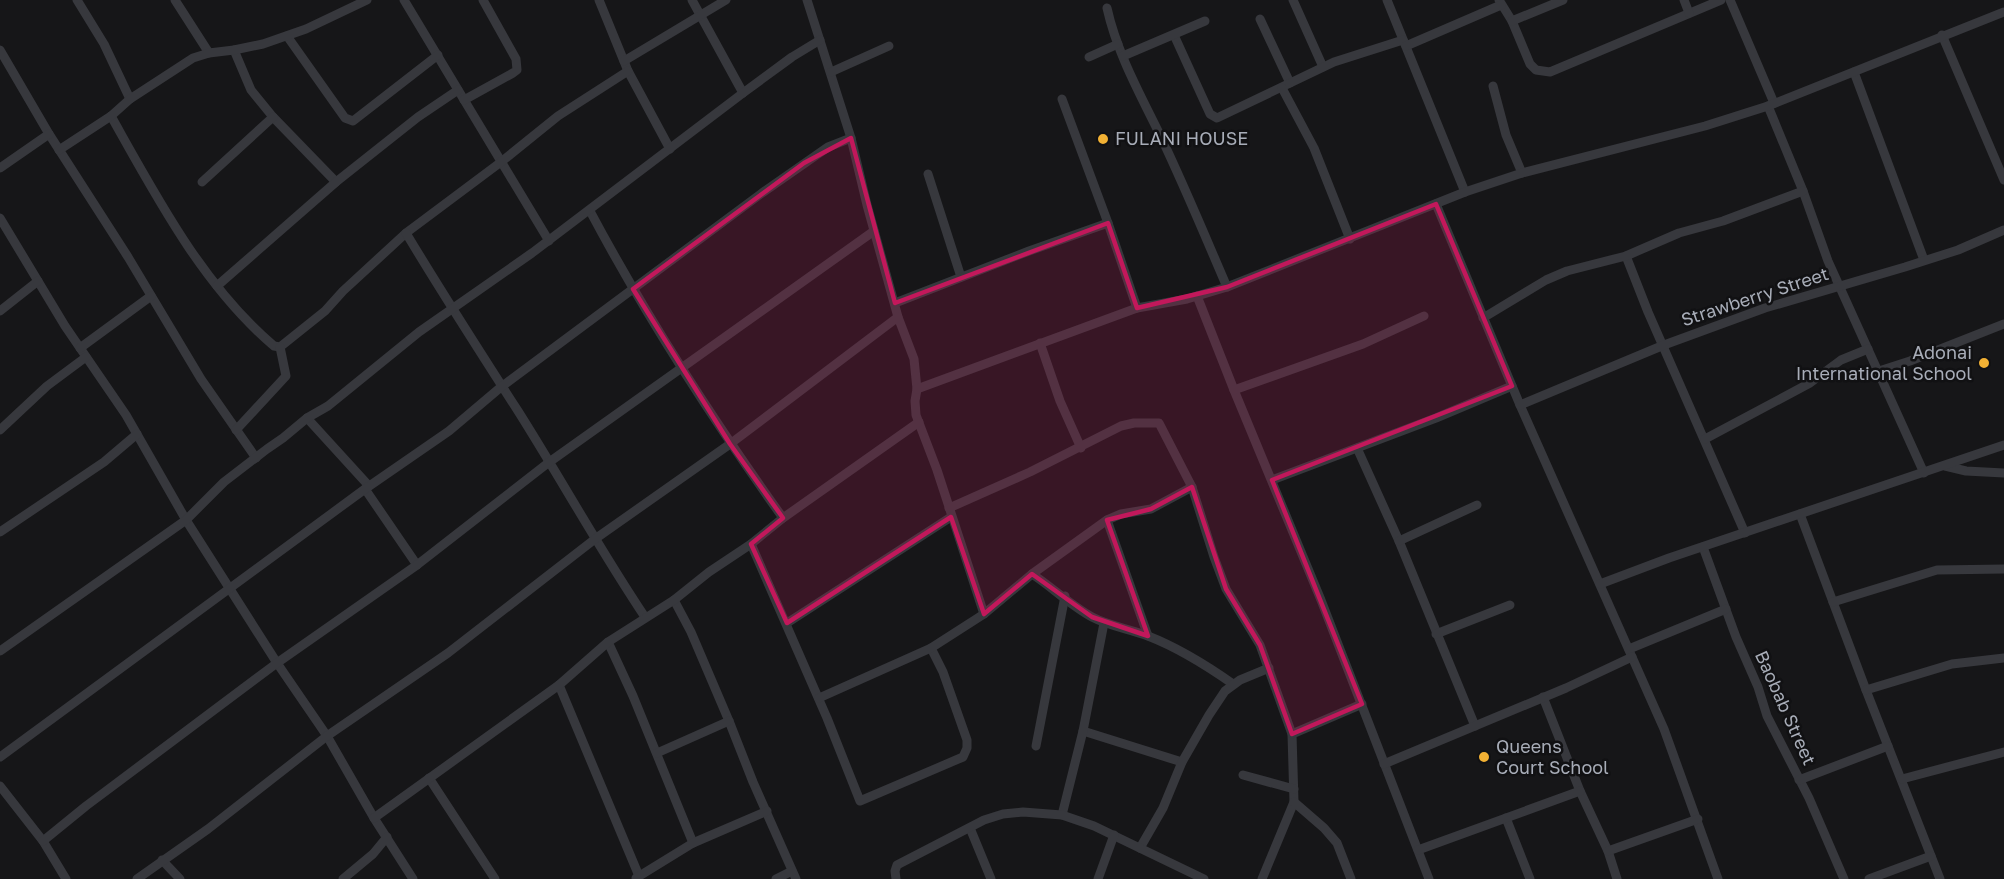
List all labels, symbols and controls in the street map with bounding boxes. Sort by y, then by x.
place label: FULANI HOUSE [1115,127,1248,149]
marker: FULANI HOUSE [1096,132,1110,146]
street label: Strawberry Street [1678,262,1831,330]
place label: Adonai International School [1796,341,1972,384]
marker: Adonai International School [1977,356,1991,370]
street label: Baobab Street [1751,647,1821,768]
place label: Queens Court School [1496,735,1609,778]
marker: Queens Court School [1477,750,1491,764]

